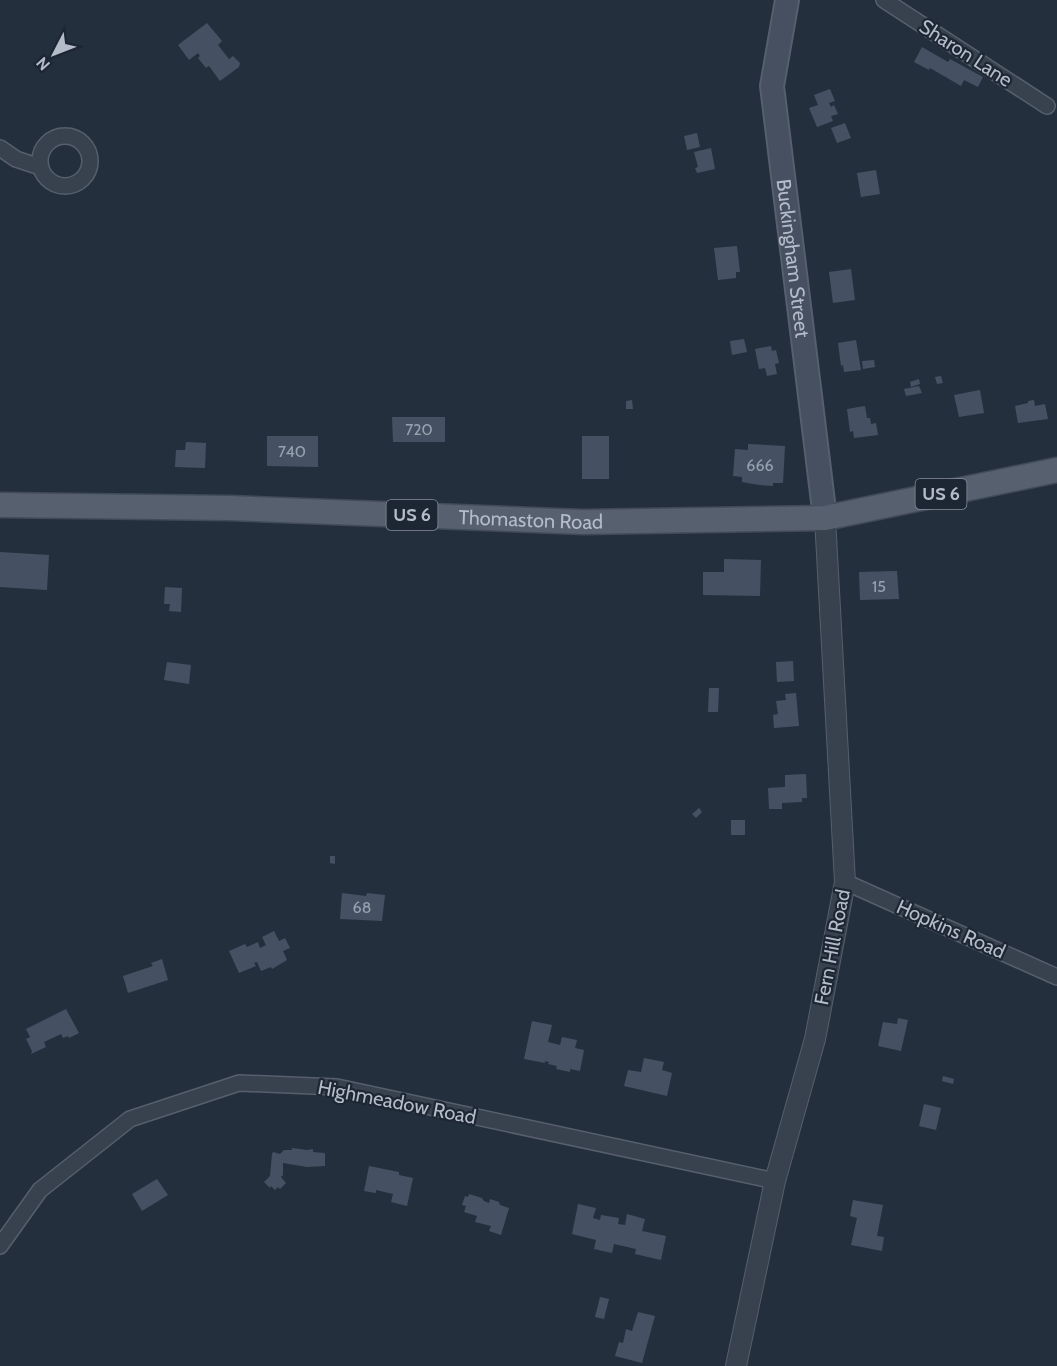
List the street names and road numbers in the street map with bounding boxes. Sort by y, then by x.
street label: Sharon Lane [915,14,1017,92]
street label: Buckingham Street [772,178,815,339]
road number: US 6 [916,479,966,509]
road number: US 6 [386,500,438,530]
street label: Thomaston Road [458,505,603,534]
street label: Fern Hill Road [809,887,855,1007]
street label: Hopkins Road [893,894,1009,964]
street label: Highmeadow Road [316,1075,478,1129]

